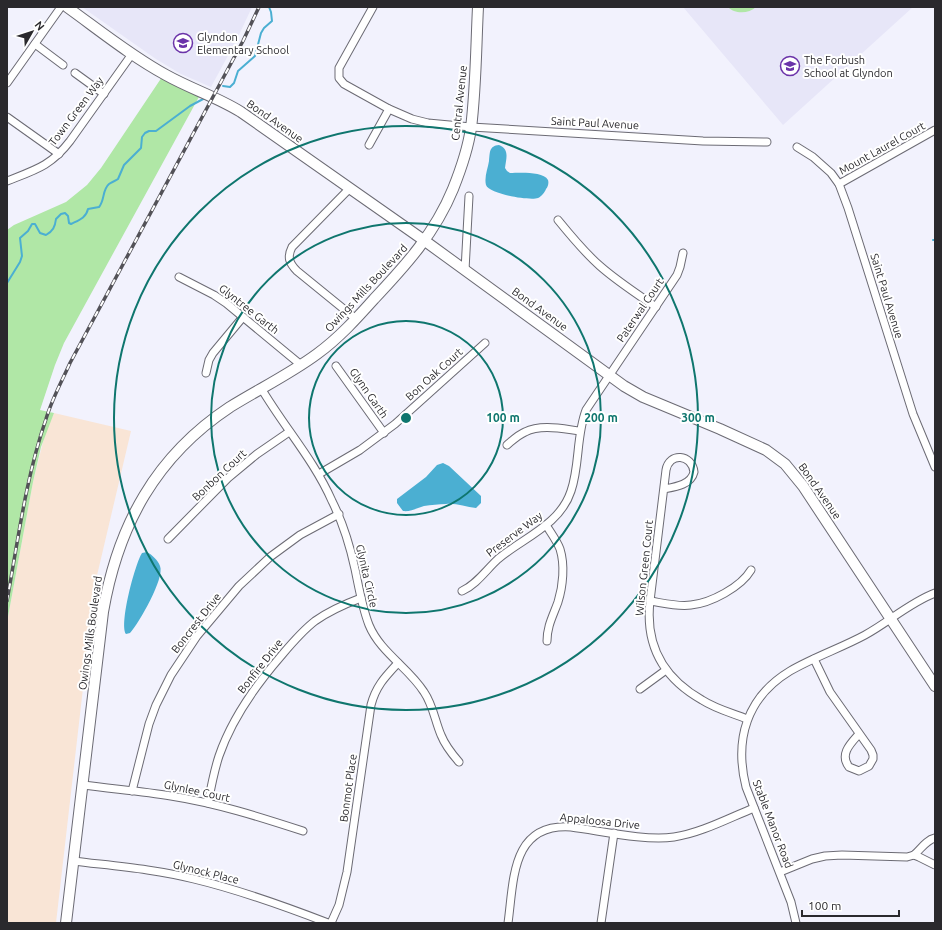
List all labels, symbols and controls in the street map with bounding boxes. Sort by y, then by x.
north arrow [12,12,52,52]
text: N [33,19,47,33]
place label: Glyndon Elementary School [197,31,289,56]
school or university icon: Glyndon Elementary School [172,32,194,54]
place label: The Forbush School at Glyndon [804,54,893,79]
school or university icon: The Forbush School at Glyndon [779,55,801,77]
street label: Central Avenue [449,65,469,141]
street label: Town Green Way [46,74,106,148]
street label: Bond Avenue [245,97,305,145]
street label: Saint Paul Avenue [551,115,639,131]
street label: Mount Laurel Court [837,119,928,177]
street label: Owings Mills Boulevard [322,242,410,334]
street label: Saint Paul Avenue [868,252,906,340]
street label: Paterwal Court [614,275,666,344]
street label: Glyntree Garth [217,282,281,336]
street label: Bond Avenue [510,285,570,333]
street label: Bon Oak Court [403,345,465,403]
street label: Glynn Garth [347,366,391,420]
centre of rings [399,411,413,425]
text: 100 m [486,411,520,424]
text: 200 m [584,411,618,424]
text: 300 m [681,411,715,424]
street label: Bonbon Court [190,447,249,503]
street label: Bond Avenue [796,461,844,521]
street label: Preserve Way [484,509,545,559]
street label: Wilson Green Court [633,519,655,617]
street label: Glynita Circle [354,543,380,609]
street label: Owings Mills Boulevard [76,575,104,691]
street label: Boncrest Drive [169,591,223,655]
street label: Bonfire Drive [235,637,285,695]
street label: Bonmot Place [337,753,359,823]
street label: Glynlee Court [163,778,232,804]
street label: Stable Manor Road [751,778,795,870]
street label: Appaloosa Drive [559,811,641,831]
street label: Glynock Place [172,858,240,886]
scale bar [802,892,899,918]
text: 100 m [808,899,841,912]

